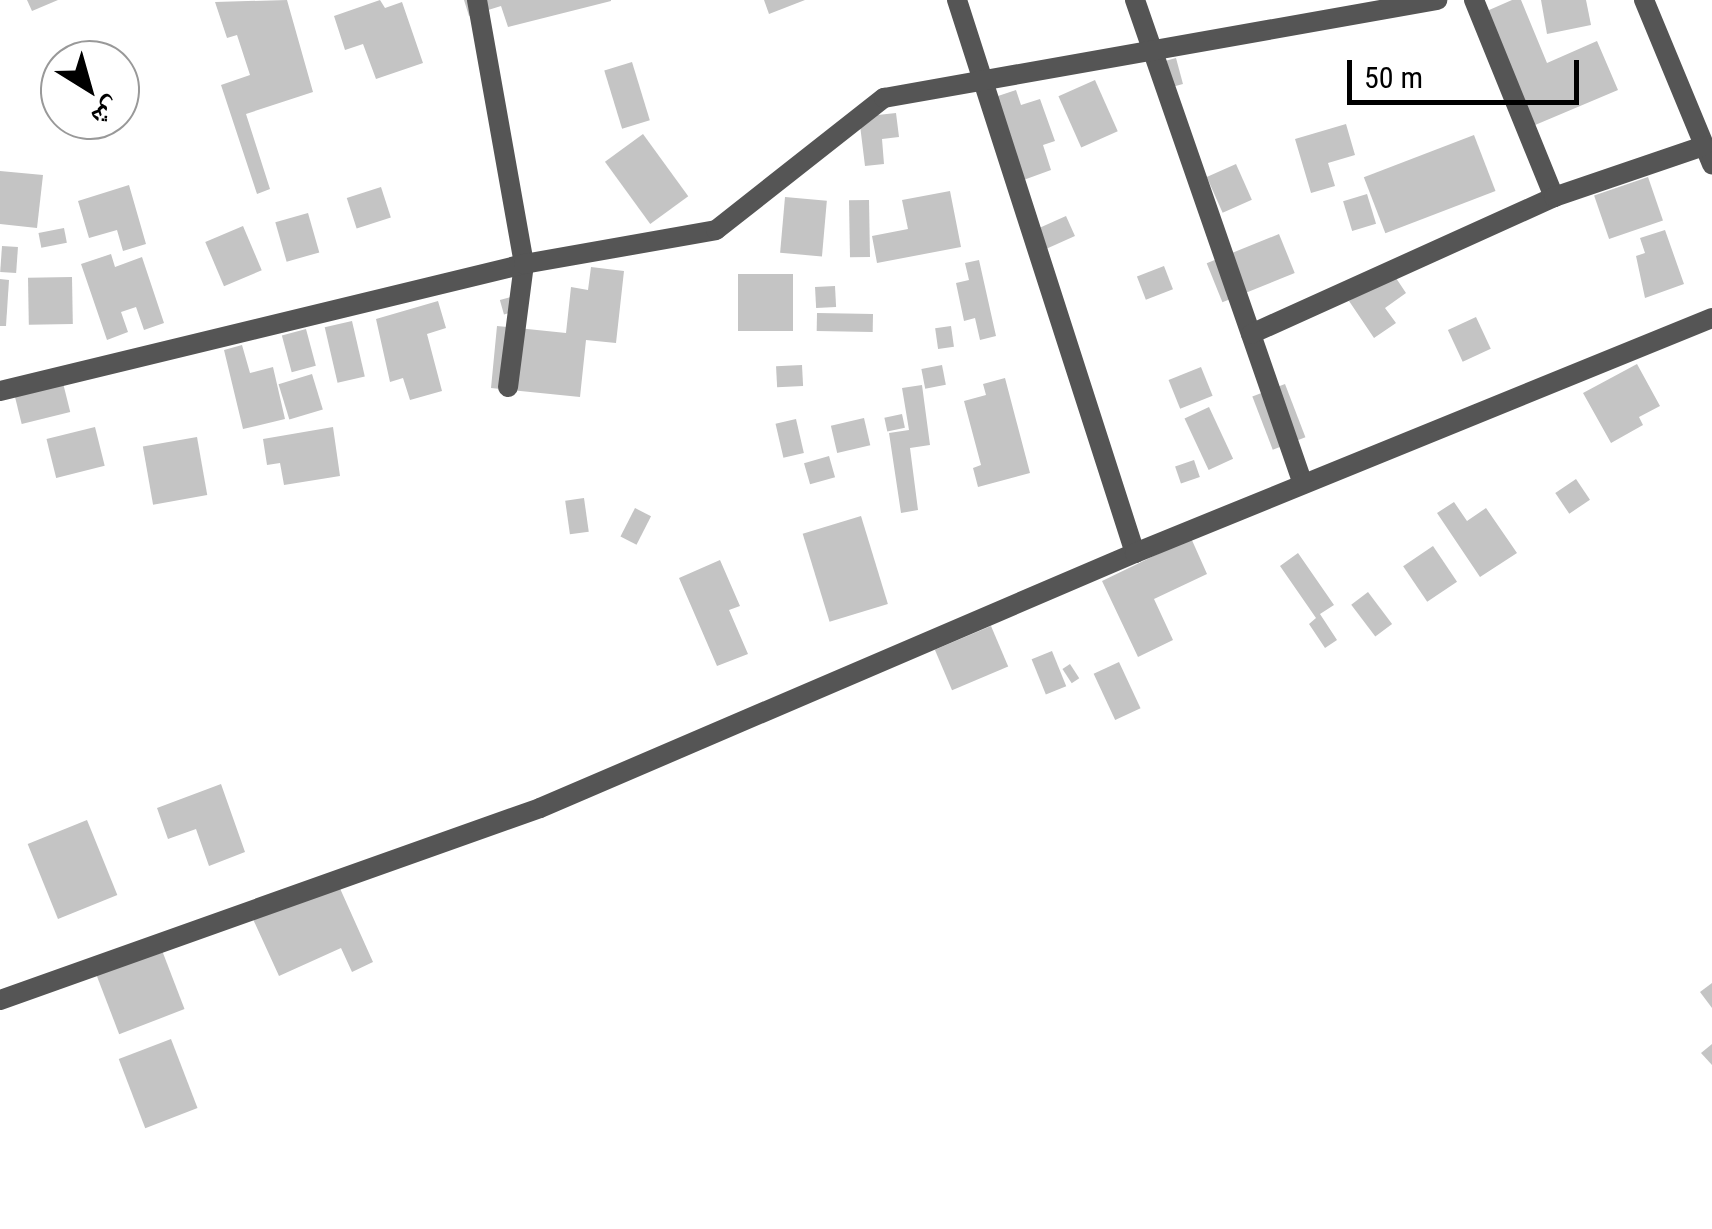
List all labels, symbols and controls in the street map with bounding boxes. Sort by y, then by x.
north arrow [40,40,140,140]
scale bar [1352,40,1584,102]
text: 50 m [1364,60,1423,95]
text: ش [85,91,129,135]

